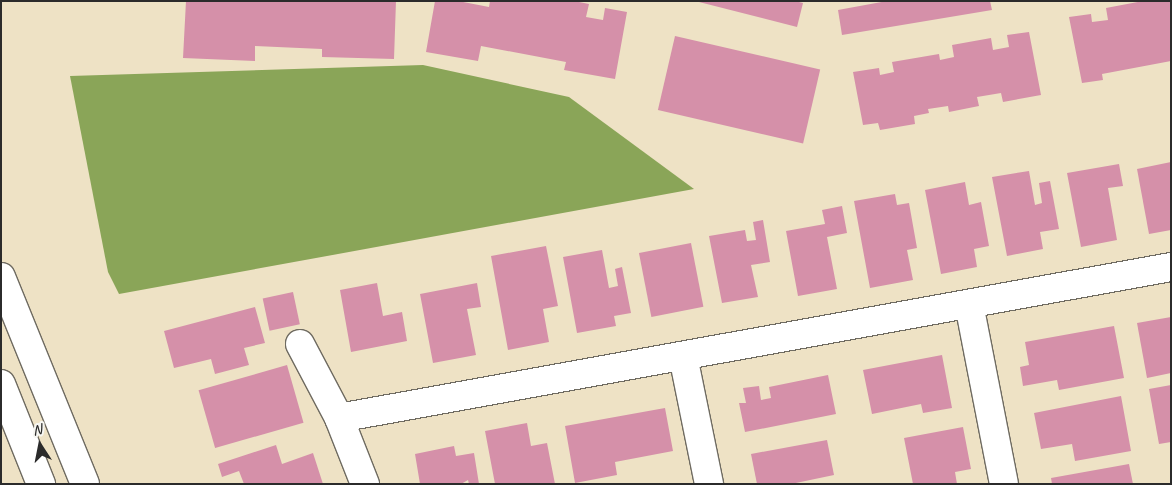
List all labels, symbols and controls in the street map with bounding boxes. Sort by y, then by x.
north arrow [15,420,65,470]
text: N [31,421,43,439]

